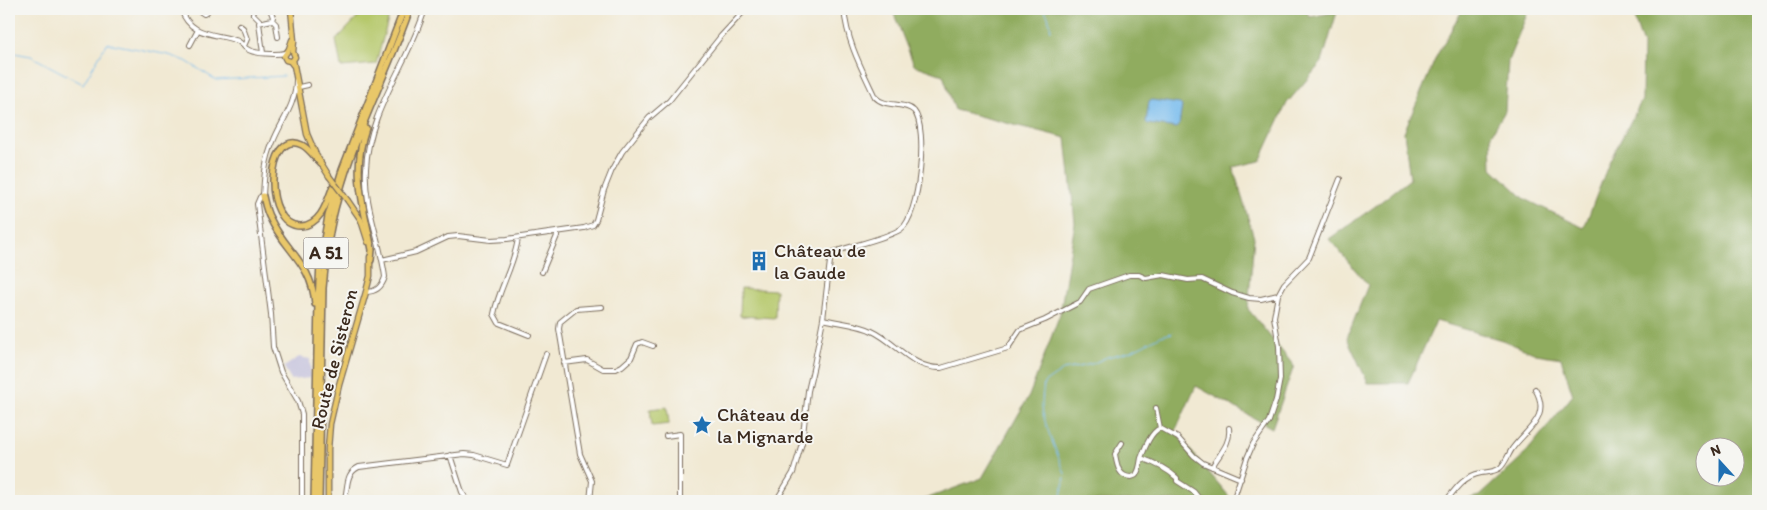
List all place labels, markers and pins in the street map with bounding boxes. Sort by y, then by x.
place label: Château de la Gaude [774,239,866,284]
building icon: Château de la Gaude [748,250,770,272]
place label: Château de la Mignarde [717,403,813,448]
place icon: Château de la Mignarde [691,414,713,436]

